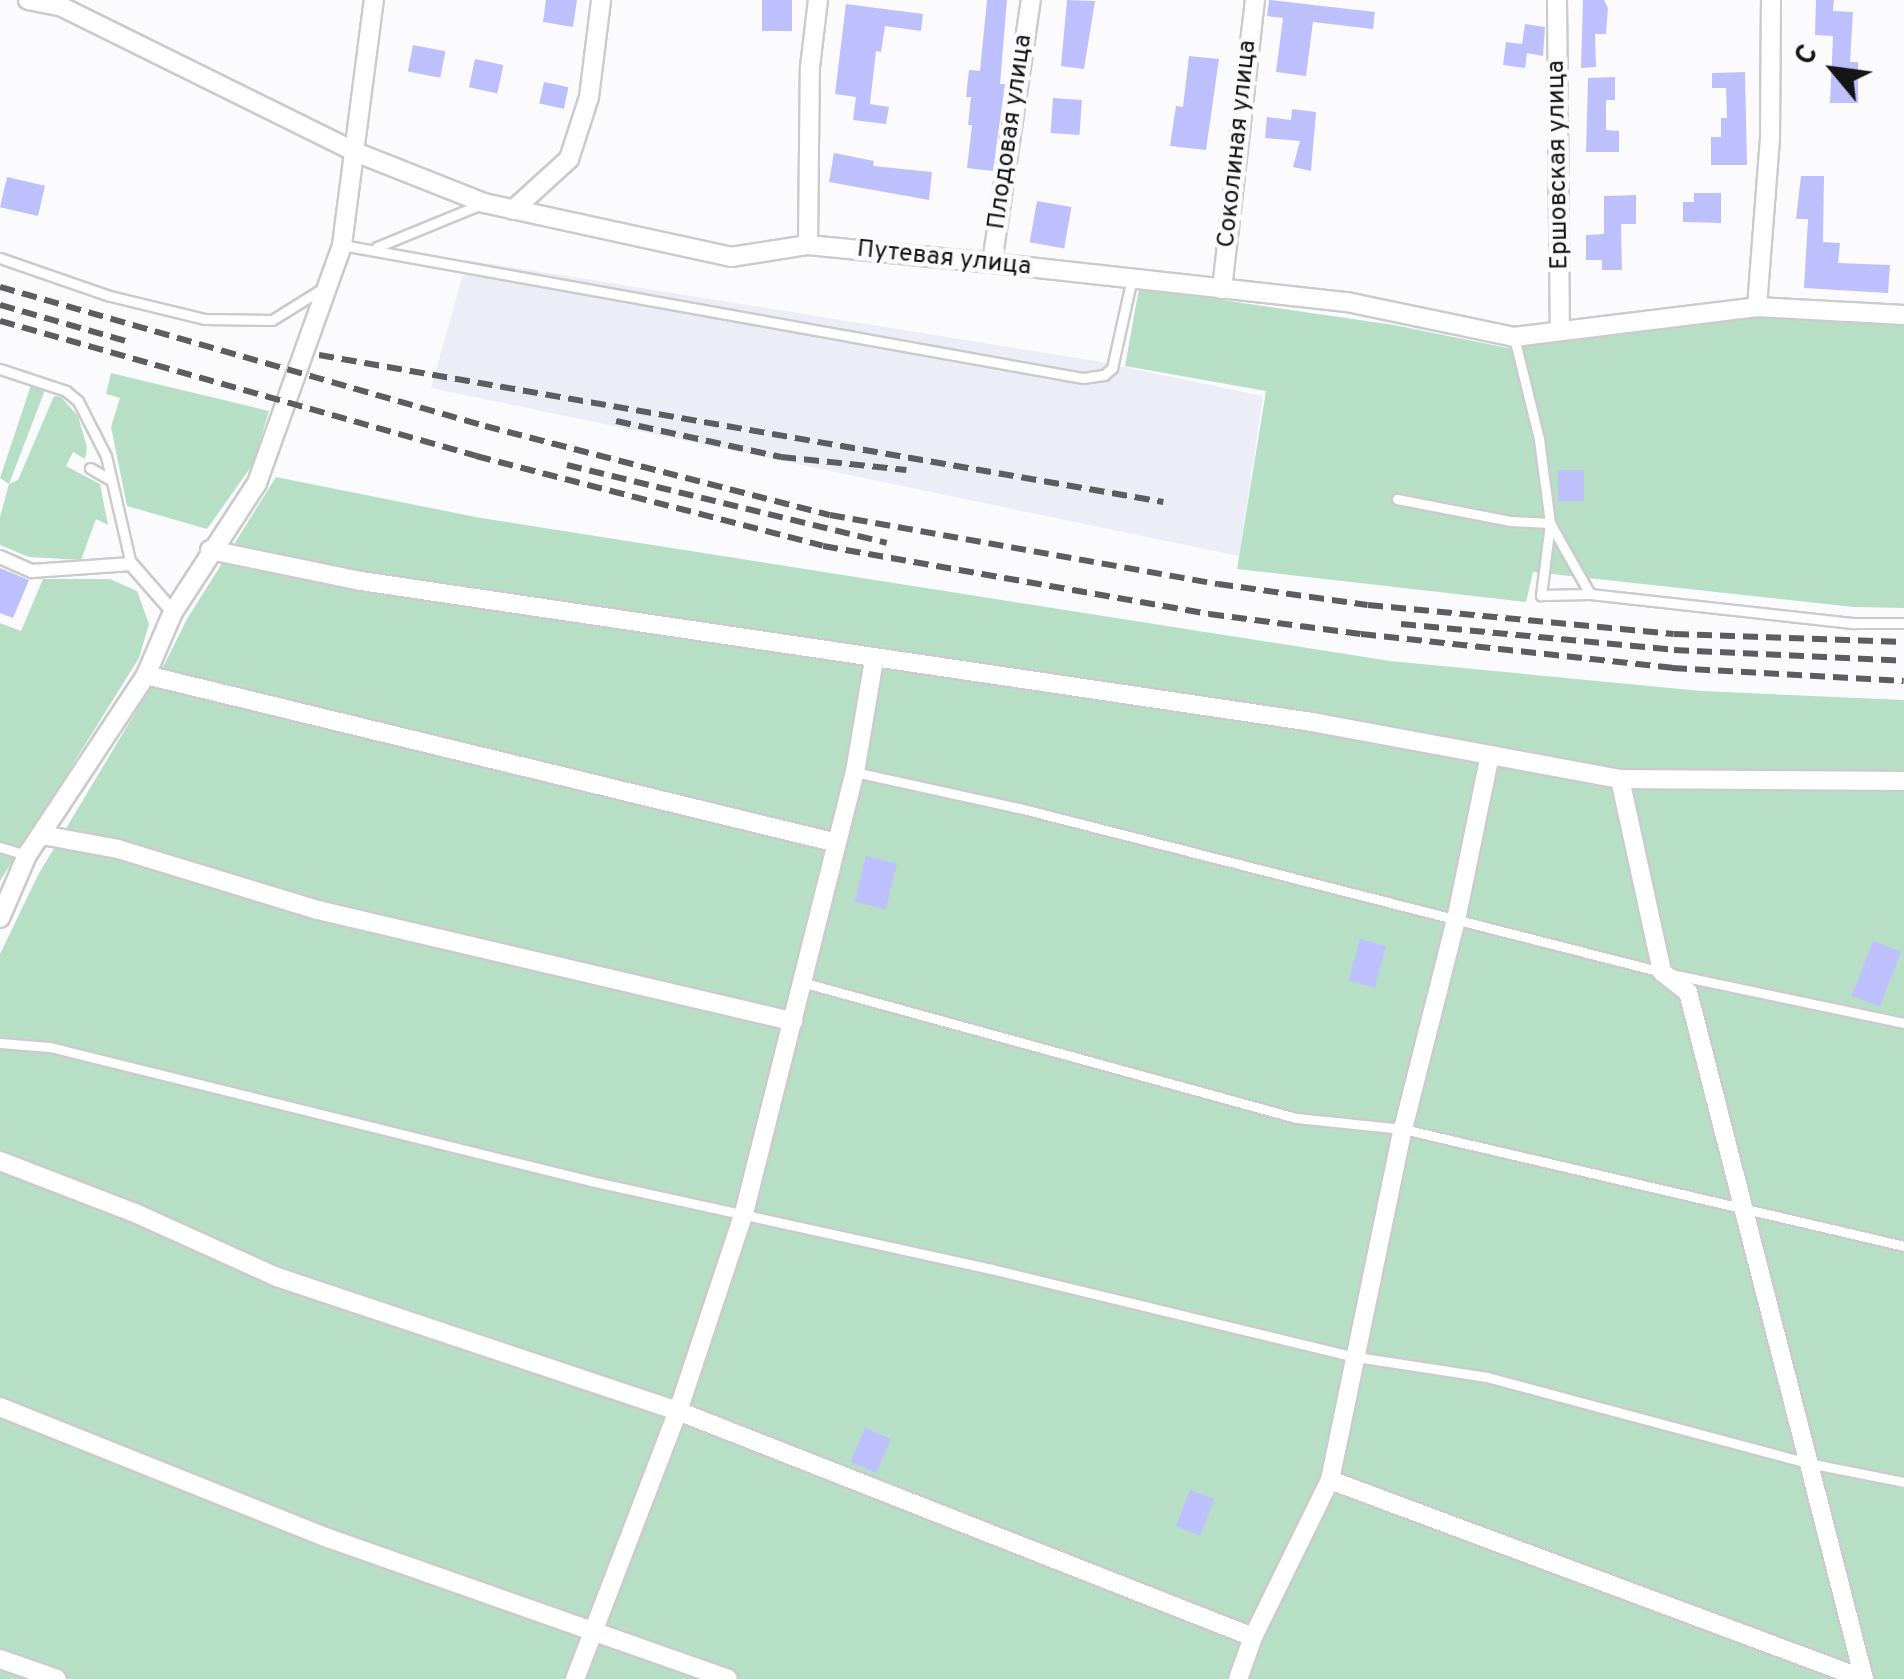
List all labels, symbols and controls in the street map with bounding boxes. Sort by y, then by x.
north arrow [1784,20,1884,120]
street label: Плодовая улица [982,33,1040,231]
street label: Соколиная улица [1212,39,1264,249]
text: С [1788,39,1828,72]
street label: Ершовская улица [1542,60,1576,270]
street label: Путевая улица [855,235,1033,283]

